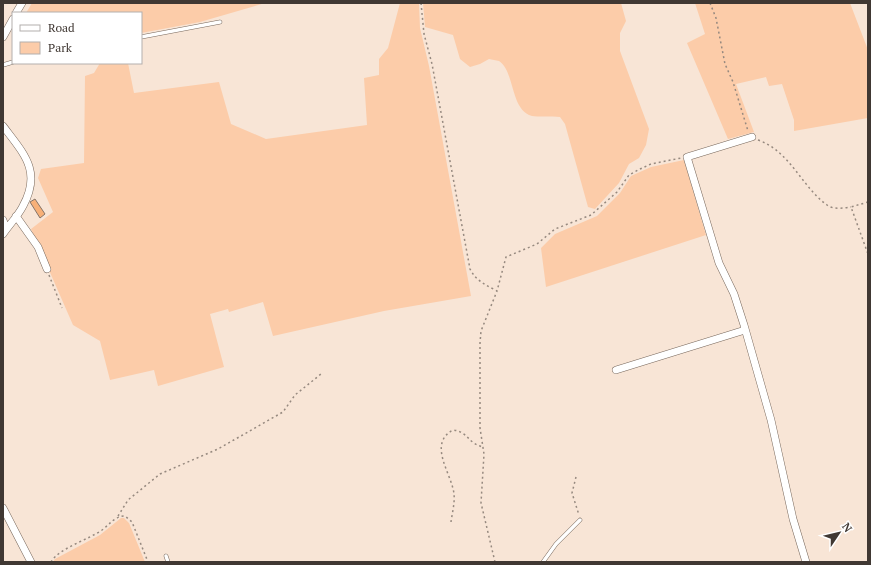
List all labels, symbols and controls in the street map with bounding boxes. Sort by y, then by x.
legend [12,12,142,64]
text: Road [48,20,75,35]
text: Park [48,40,73,55]
north arrow [819,513,859,553]
text: N [839,520,856,535]

